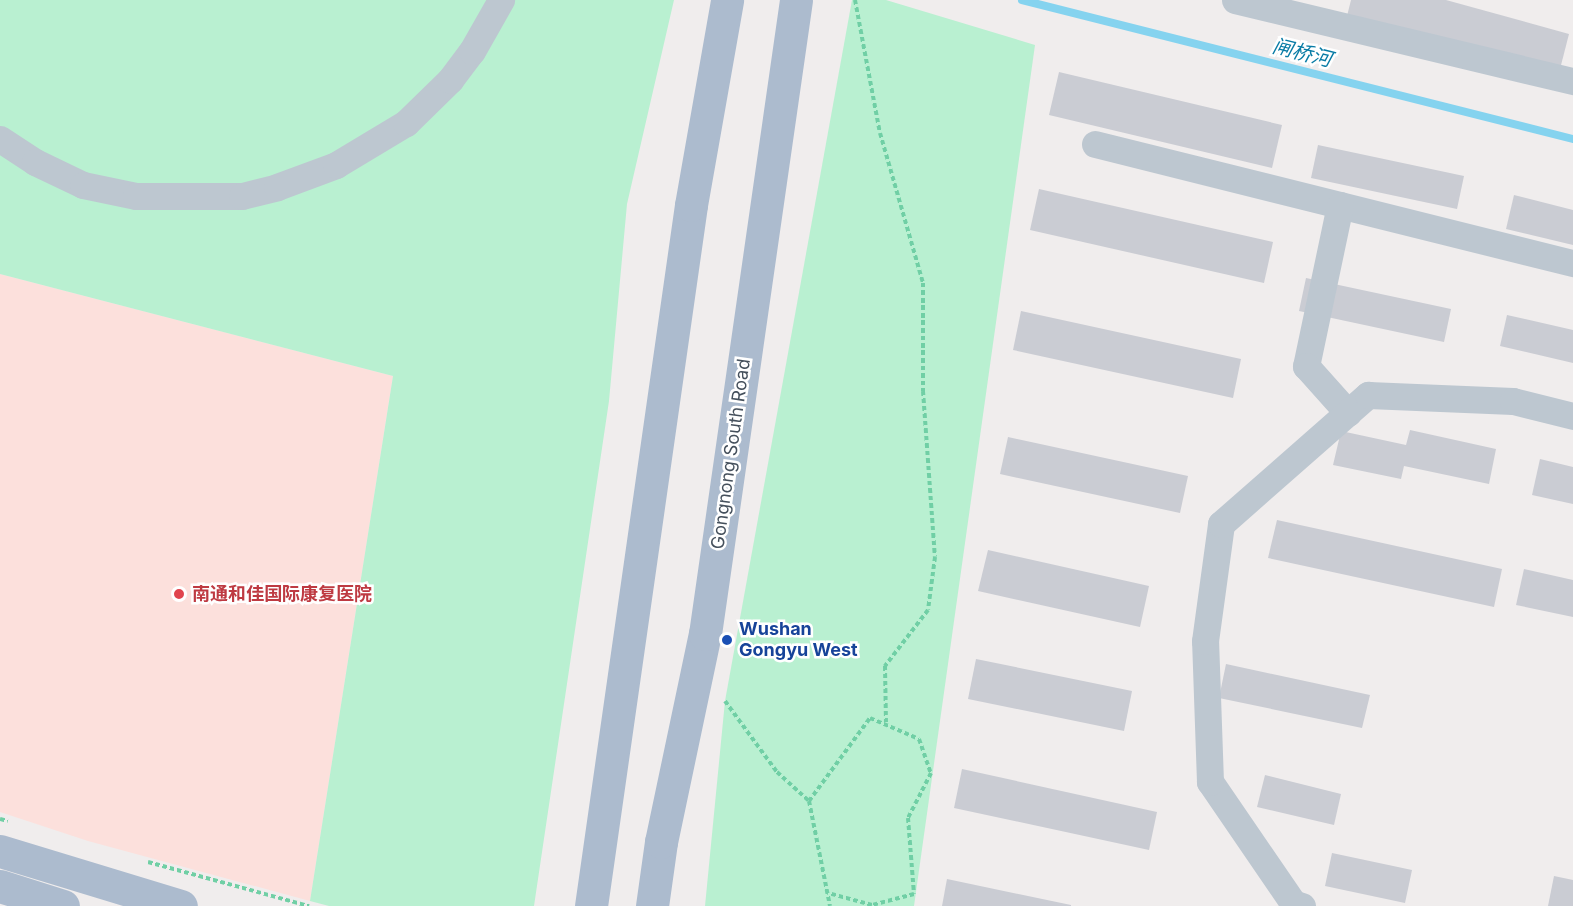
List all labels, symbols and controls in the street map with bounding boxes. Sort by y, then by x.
water label: 闸桥河 [1270,34,1334,72]
street label: Gongnong South Road [707,357,755,551]
place label: 南通和佳国际康复医院 [192,583,372,605]
marker: 南通和佳国际康复医院 [170,585,188,603]
place label: Wushan Gongyu West [739,619,858,662]
marker: Wushan Gongyu West [720,633,734,647]

